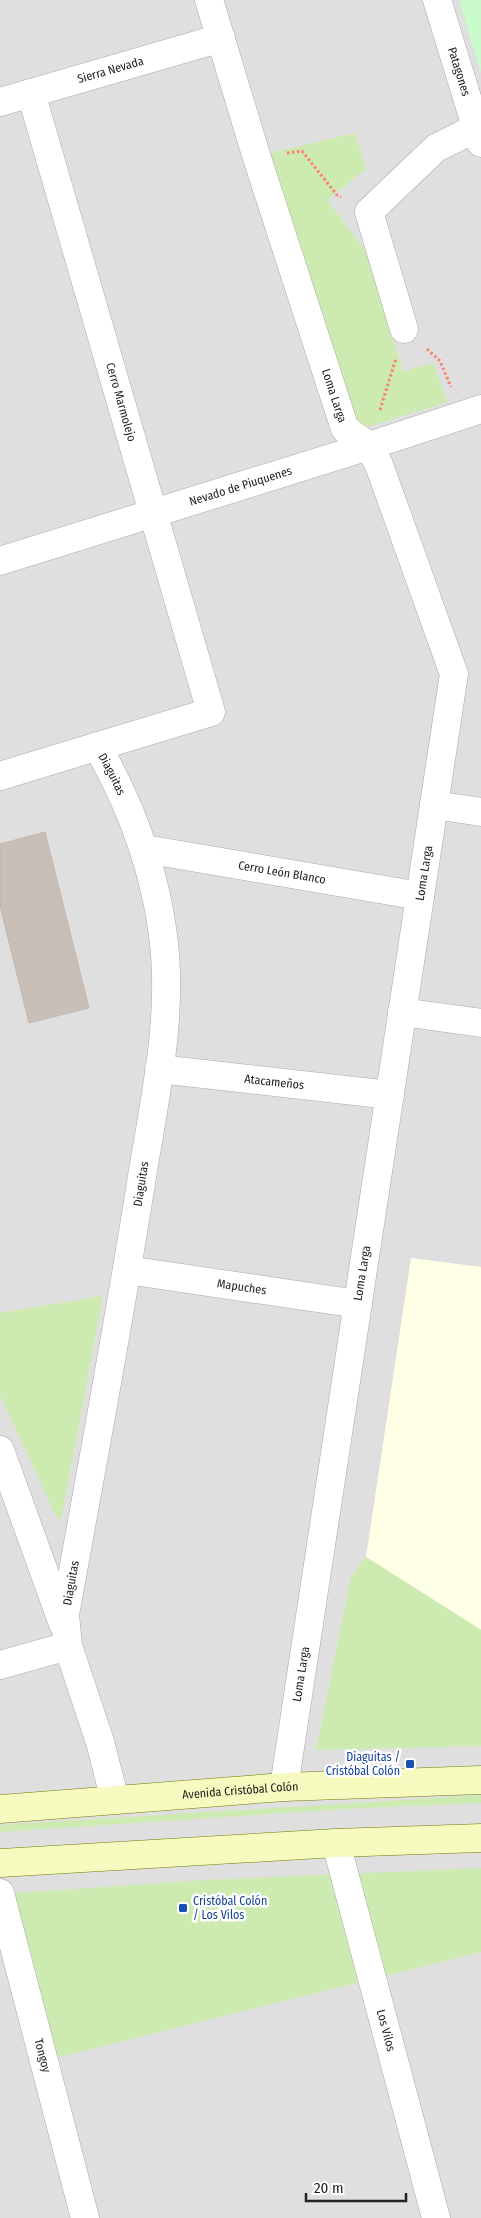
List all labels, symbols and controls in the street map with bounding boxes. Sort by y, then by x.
street label: Patagones [445,46,473,98]
street label: Sierra Nevada [76,54,145,86]
street label: Cerro Marmolejo [103,361,139,443]
street label: Loma Larga [319,367,349,424]
street label: Nevado de Piuquenes [188,463,294,509]
street label: Diaguitas [95,751,128,798]
street label: Loma Larga [413,844,435,902]
street label: Cerro León Blanco [237,858,327,887]
street label: Atacameños [244,1072,305,1092]
street label: Diaguitas [131,1161,151,1207]
street label: Loma Larga [351,1244,373,1302]
street label: Mapuches [216,1276,267,1297]
street label: Diaguitas [60,1559,82,1607]
street label: Loma Larga [290,1645,312,1703]
place label: Diaguitas / Cristóbal Colón [326,1750,400,1778]
marker: Diaguitas / Cristóbal Colón [404,1758,416,1770]
street label: Avenida Cristóbal Colón [182,1779,299,1802]
place label: Cristóbal Colón / Los Vilos [193,1894,267,1922]
marker: Cristóbal Colón / Los Vilos [177,1902,189,1914]
street label: Los Vilos [374,2008,398,2053]
street label: Tongoy [31,2037,54,2075]
scale bar [306,2170,406,2202]
text: 20 m [314,2179,344,2197]

